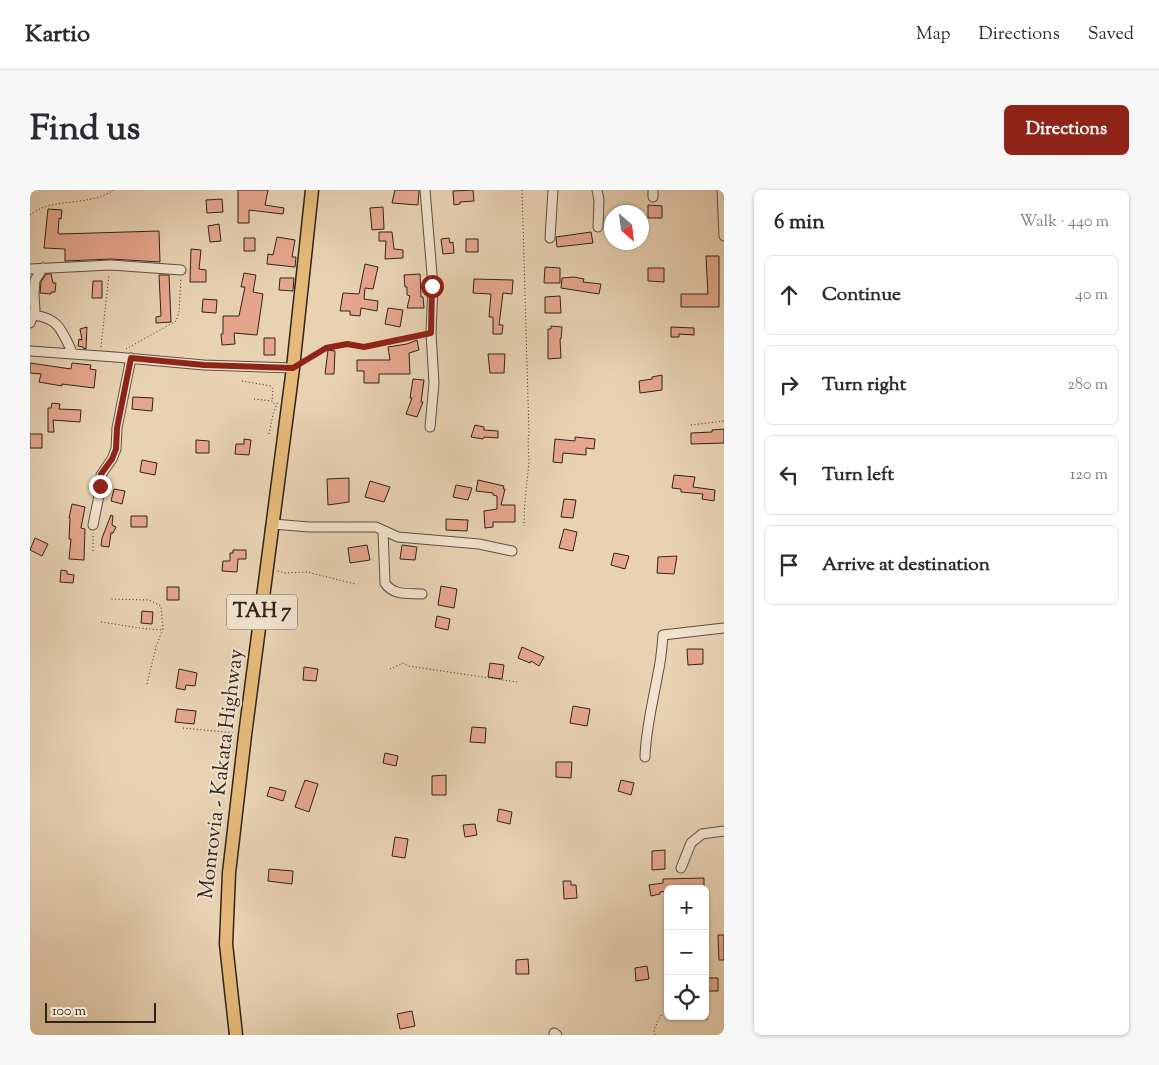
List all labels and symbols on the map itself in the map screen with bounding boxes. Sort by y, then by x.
north arrow [604,205,649,250]
route start [421,275,444,298]
route end [89,475,112,498]
road number: TAH 7 [227,594,297,630]
street label: Monrovia - Kakata Highway [192,647,252,901]
scale bar [45,1000,156,1023]

